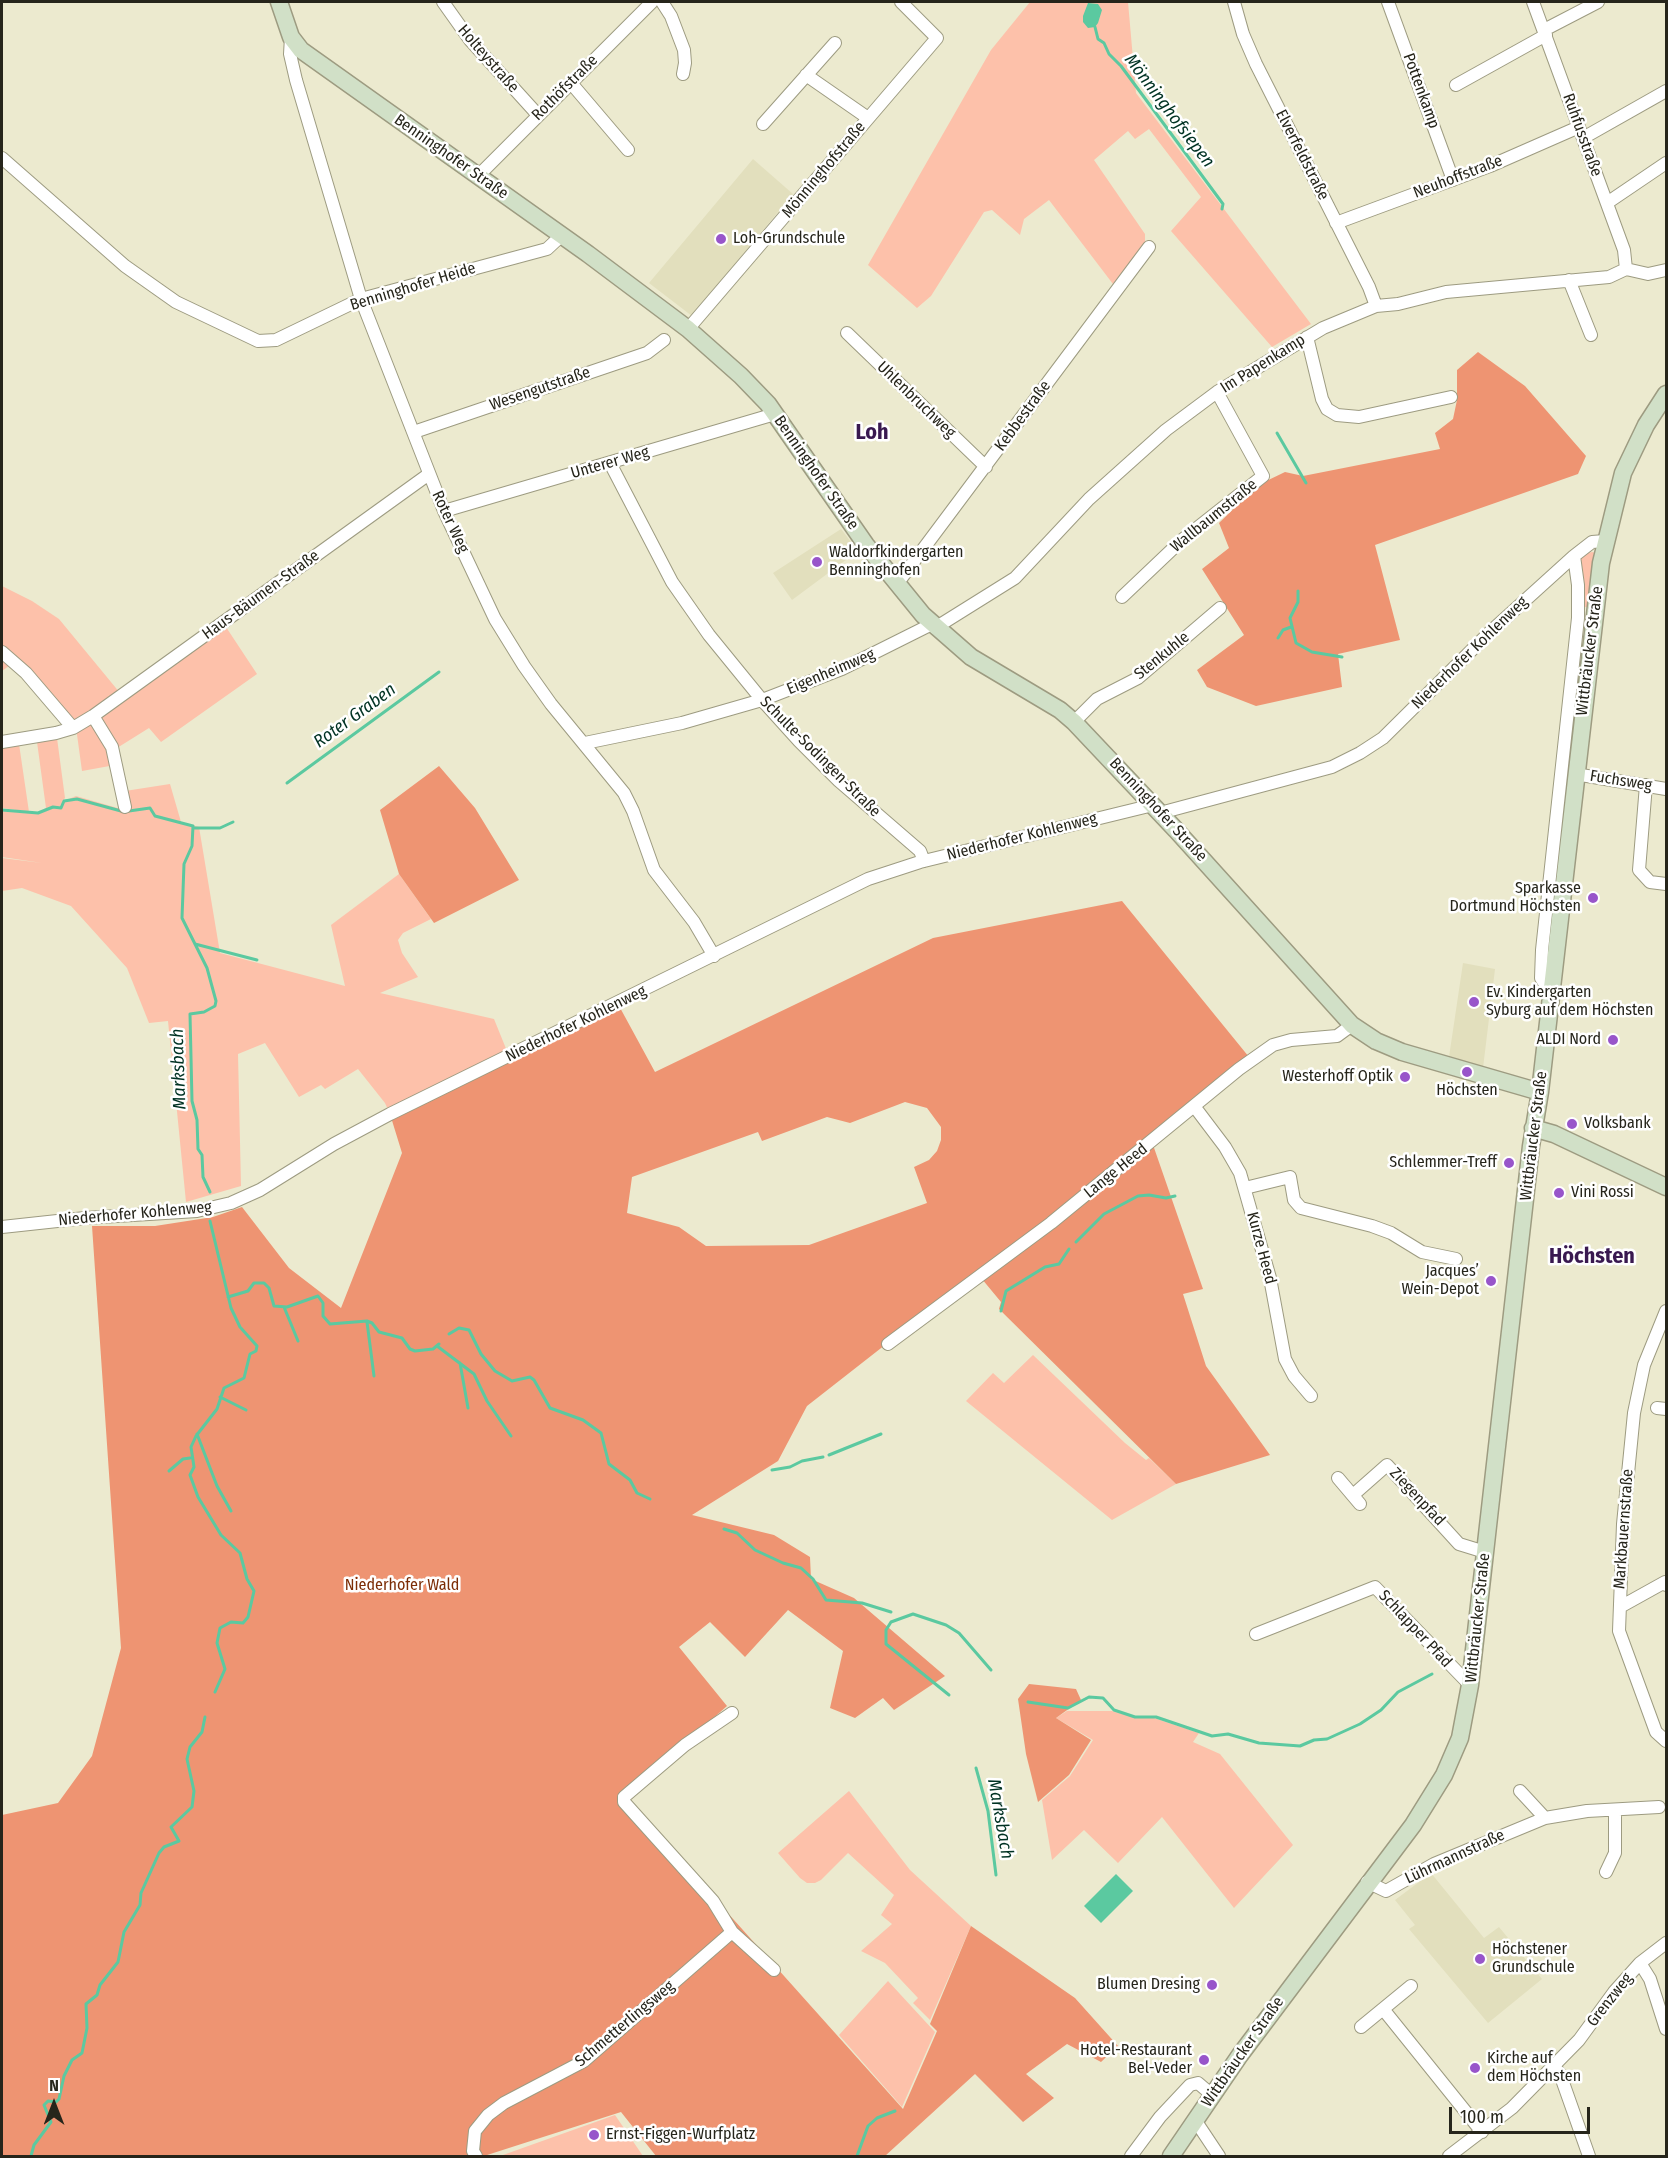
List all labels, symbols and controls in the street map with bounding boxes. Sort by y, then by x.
street label: Holteystraße [453,21,523,97]
water label: Mönninghofsiepen [1119,50,1219,172]
street label: Rothöfstraße [528,51,602,125]
street label: Pottenkamp [1399,51,1443,131]
street label: Ruhfusstraße [1558,91,1606,179]
street label: Elverfeldstraße [1271,107,1333,203]
street label: Benninghofer Straße [390,110,512,204]
street label: Mönninghofstraße [778,118,870,222]
street label: Neuhoffstraße [1411,151,1505,203]
place label: Loh-Grundschule [733,229,845,249]
marker: Loh-Grundschule [714,232,728,246]
street label: Benninghofer Heide [348,259,478,315]
street label: Im Papenkamp [1217,330,1309,398]
street label: Uhlenbruchweg [873,358,959,442]
street label: Wesengutstraße [487,363,593,415]
street label: Kebbestraße [991,377,1055,455]
street label: Benninghofer Straße [769,412,863,534]
district label: Loh [855,420,889,446]
street label: Unterer Weg [569,443,651,483]
street label: Wallbaumstraße [1167,475,1261,557]
street label: Roter Weg [427,488,473,556]
place label: Waldorfkindergarten Benninghofen [829,543,964,581]
street label: Haus-Bäumen-Straße [199,546,323,644]
marker: Waldorfkindergarten Benninghofen [810,555,824,569]
street label: Wittbräucker Straße [1573,585,1607,717]
street label: Niederhofer Kohlenweg [1408,593,1532,713]
street label: Stenkuhle [1131,628,1193,684]
street label: Eigenheimweg [784,645,878,699]
water label: Roter Graben [310,679,400,753]
street label: Schulte-Sodingen-Straße [756,693,884,821]
street label: Benninghofer Straße [1105,754,1211,866]
street label: Fuchsweg [1589,767,1653,795]
street label: Niederhofer Kohlenweg [945,809,1099,865]
place label: Sparkasse Dortmund Höchsten [1449,879,1581,917]
marker: Sparkasse Dortmund Höchsten [1586,891,1600,905]
street label: Niederhofer Kohlenweg [503,982,649,1066]
place label: Ev. Kindergarten Syburg auf dem Höchsten [1486,983,1653,1021]
marker: Ev. Kindergarten Syburg auf dem Höchsten [1467,995,1481,1009]
water label: Marksbach [167,1028,191,1110]
place label: ALDI Nord [1536,1030,1601,1050]
marker: ALDI Nord [1606,1033,1620,1047]
marker: Höchsten [1460,1065,1474,1079]
place label: Westerhoff Optik [1282,1067,1393,1087]
marker: Westerhoff Optik [1398,1070,1412,1084]
street label: Wittbräucker Straße [1517,1070,1551,1202]
place label: Höchsten [1436,1081,1498,1101]
place label: Volksbank [1584,1114,1651,1134]
marker: Volksbank [1565,1117,1579,1131]
street label: Lange Heed [1080,1140,1152,1202]
place label: Schlemmer-Treff [1389,1153,1497,1173]
marker: Schlemmer-Treff [1502,1156,1516,1170]
place label: Vini Rossi [1571,1183,1634,1203]
marker: Vini Rossi [1552,1186,1566,1200]
street label: Niederhofer Kohlenweg [57,1198,213,1230]
street label: Kurze Heed [1242,1210,1280,1286]
district label: Höchsten [1549,1244,1635,1270]
place label: Jacques’ Wein-Depot [1402,1262,1479,1300]
marker: Jacques’ Wein-Depot [1484,1274,1498,1288]
street label: Ziegenpfad [1385,1464,1449,1530]
street label: Markbauernstraße [1610,1468,1638,1590]
street label: Wittbräucker Straße [1462,1552,1494,1684]
park label: Niederhofer Wald [345,1576,459,1596]
street label: Schlapper Pfad [1374,1586,1456,1672]
water label: Marksbach [982,1777,1018,1861]
street label: Lührmannstraße [1402,1826,1508,1888]
place label: Höchstener Grundschule [1492,1940,1575,1978]
marker: Höchstener Grundschule [1473,1952,1487,1966]
street label: Grenzweg [1583,1969,1637,2031]
place label: Blumen Dresing [1097,1975,1200,1995]
street label: Schmetterlingsweg [571,1977,679,2071]
marker: Blumen Dresing [1205,1978,1219,1992]
street label: Wittbräucker Straße [1198,1993,1288,2111]
place label: Hotel-Restaurant Bel-Veder [1080,2041,1192,2079]
place label: Kirche auf dem Höchsten [1487,2049,1581,2087]
marker: Hotel-Restaurant Bel-Veder [1197,2053,1211,2067]
marker: Kirche auf dem Höchsten [1468,2061,1482,2075]
north arrow [24,2074,84,2134]
text: N [49,2076,59,2095]
scale bar [1452,2095,1593,2133]
text: 100 m [1460,2106,1504,2128]
place label: Ernst-Figgen-Wurfplatz [606,2125,755,2145]
marker: Ernst-Figgen-Wurfplatz [587,2128,601,2142]

